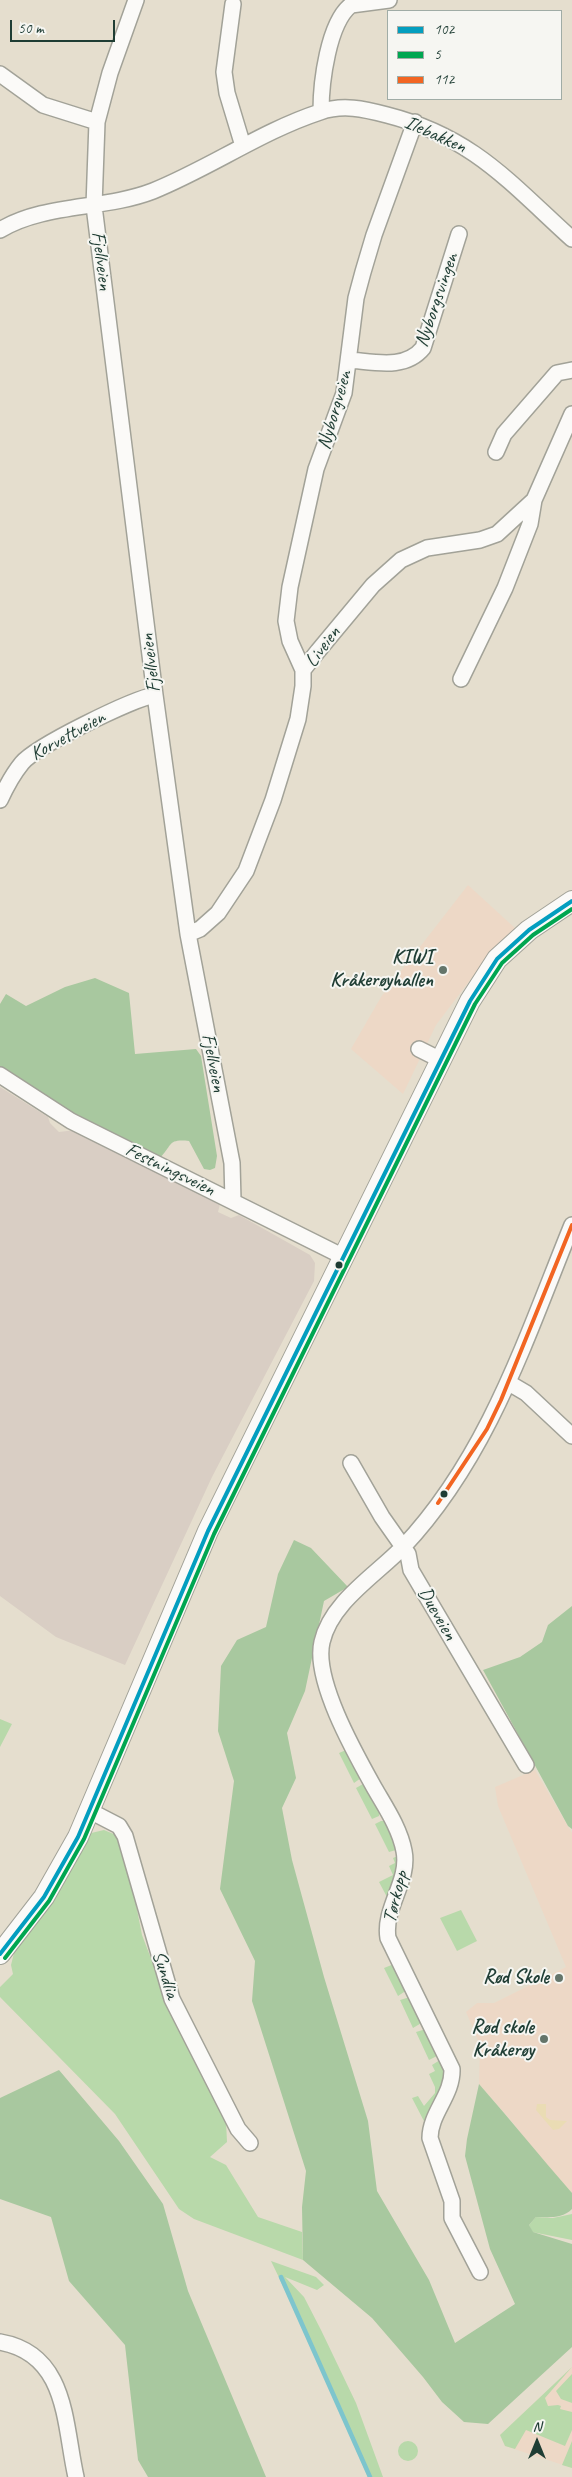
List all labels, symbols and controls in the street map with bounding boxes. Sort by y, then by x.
scale bar [12,10,118,42]
legend [387,10,562,100]
text: 50 m [18,19,44,38]
text: 102 [434,20,454,39]
text: 5 [434,45,441,64]
text: 112 [434,70,454,89]
street label: Ilebakken [400,111,470,159]
street label: Fjellveien [85,230,117,292]
street label: Nyborgsvingen [410,250,464,350]
street label: Nyborgveien [312,368,358,452]
street label: Liveien [300,622,346,672]
street label: Fjellveien [135,632,167,694]
street label: Korvettveien [26,706,110,766]
place label: KIWI Kråkerøyhallen [330,946,433,993]
marker: KIWI Kråkerøyhallen [437,964,449,976]
street label: Fjellveien [196,1032,230,1094]
street label: Festningsveien [121,1138,219,1202]
unlabelled marker [334,1260,344,1270]
unlabelled marker [439,1489,449,1499]
street label: Dueveien [412,1583,462,1645]
street label: Tørkopp [378,1868,414,1926]
street label: Sundlia [146,1948,184,2002]
place label: Rød Skole [483,1966,549,1990]
marker: Rød Skole [553,1972,565,1984]
place label: Rød skole Kråkerøy [471,2016,534,2063]
marker: Rød skole Kråkerøy [538,2033,550,2045]
north arrow [512,2417,562,2467]
text: N [533,2418,541,2435]

